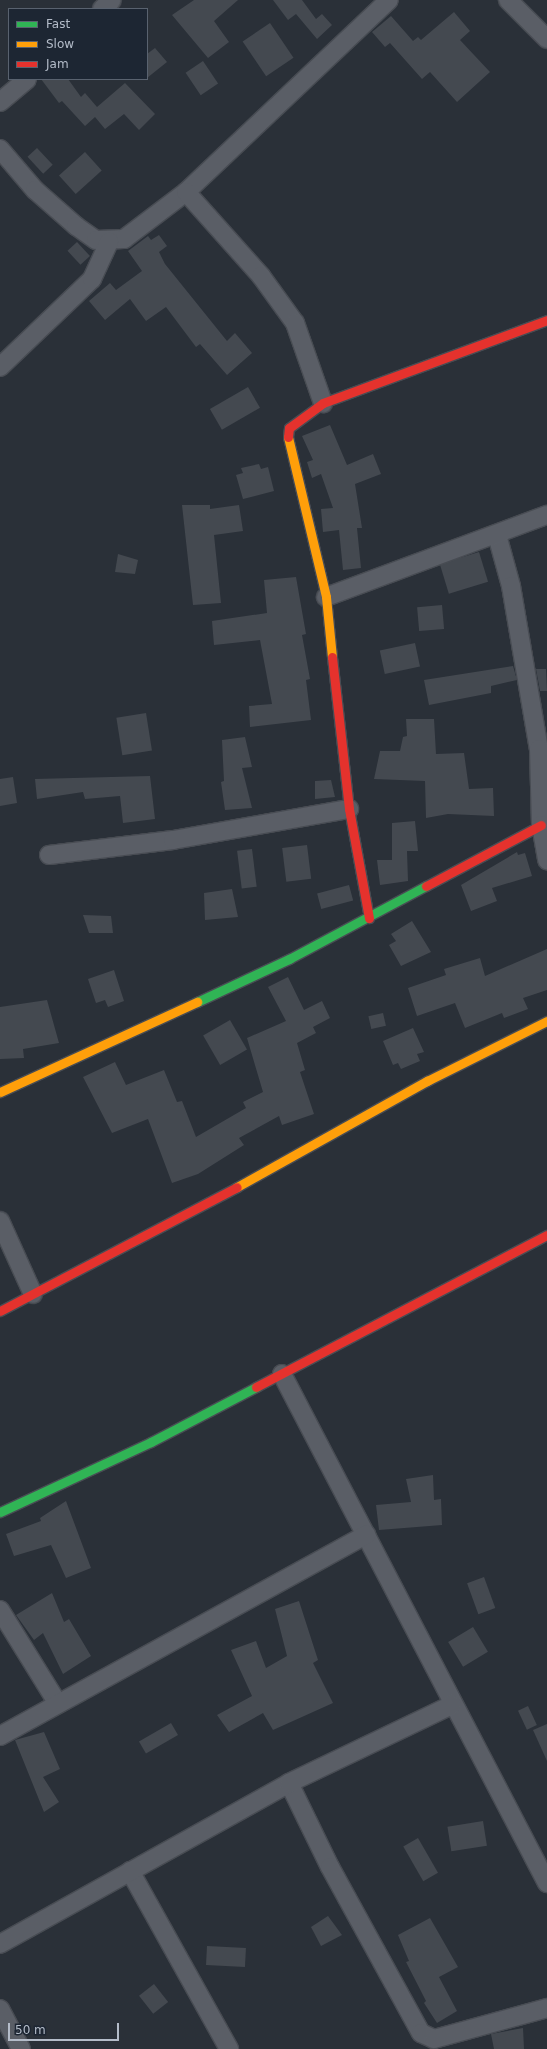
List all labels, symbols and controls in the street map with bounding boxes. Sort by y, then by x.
legend [8,8,148,80]
text: Fast [46,17,70,31]
text: Slow [46,37,74,51]
text: Jam [46,57,69,71]
scale bar [10,2015,121,2041]
text: 50 m [15,2023,46,2037]

